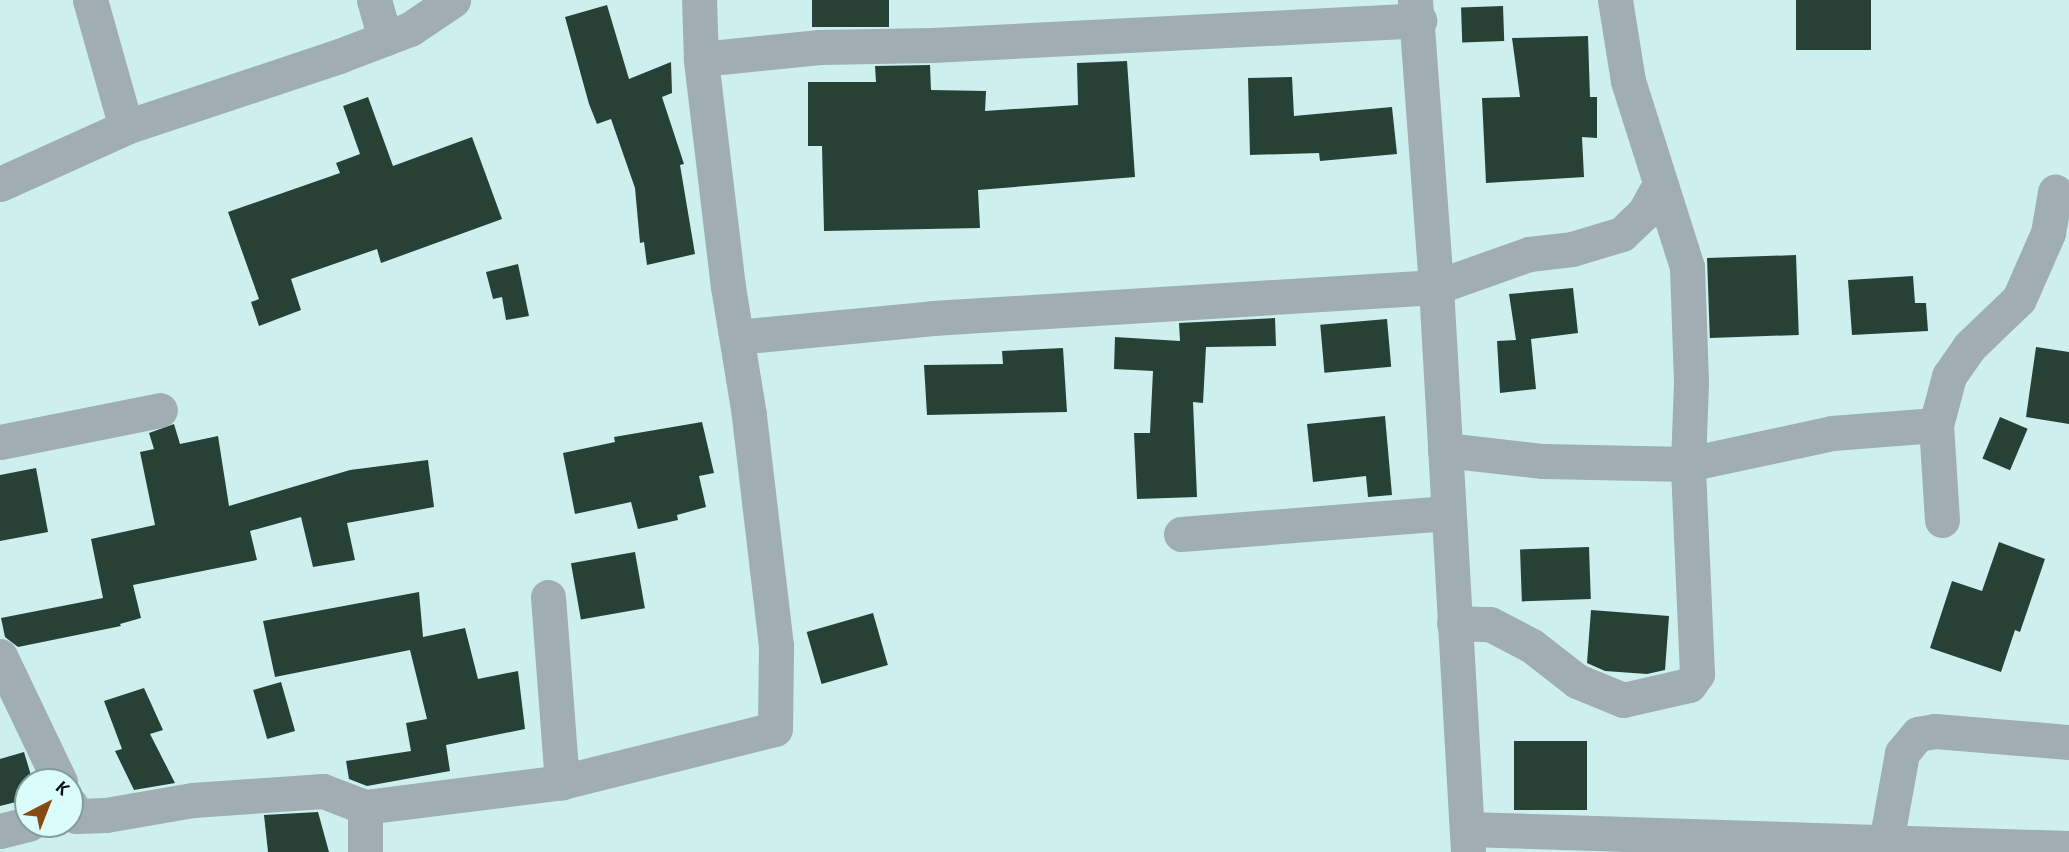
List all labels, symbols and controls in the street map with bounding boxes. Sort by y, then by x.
north arrow [14,768,84,838]
text: K [52,778,73,799]

